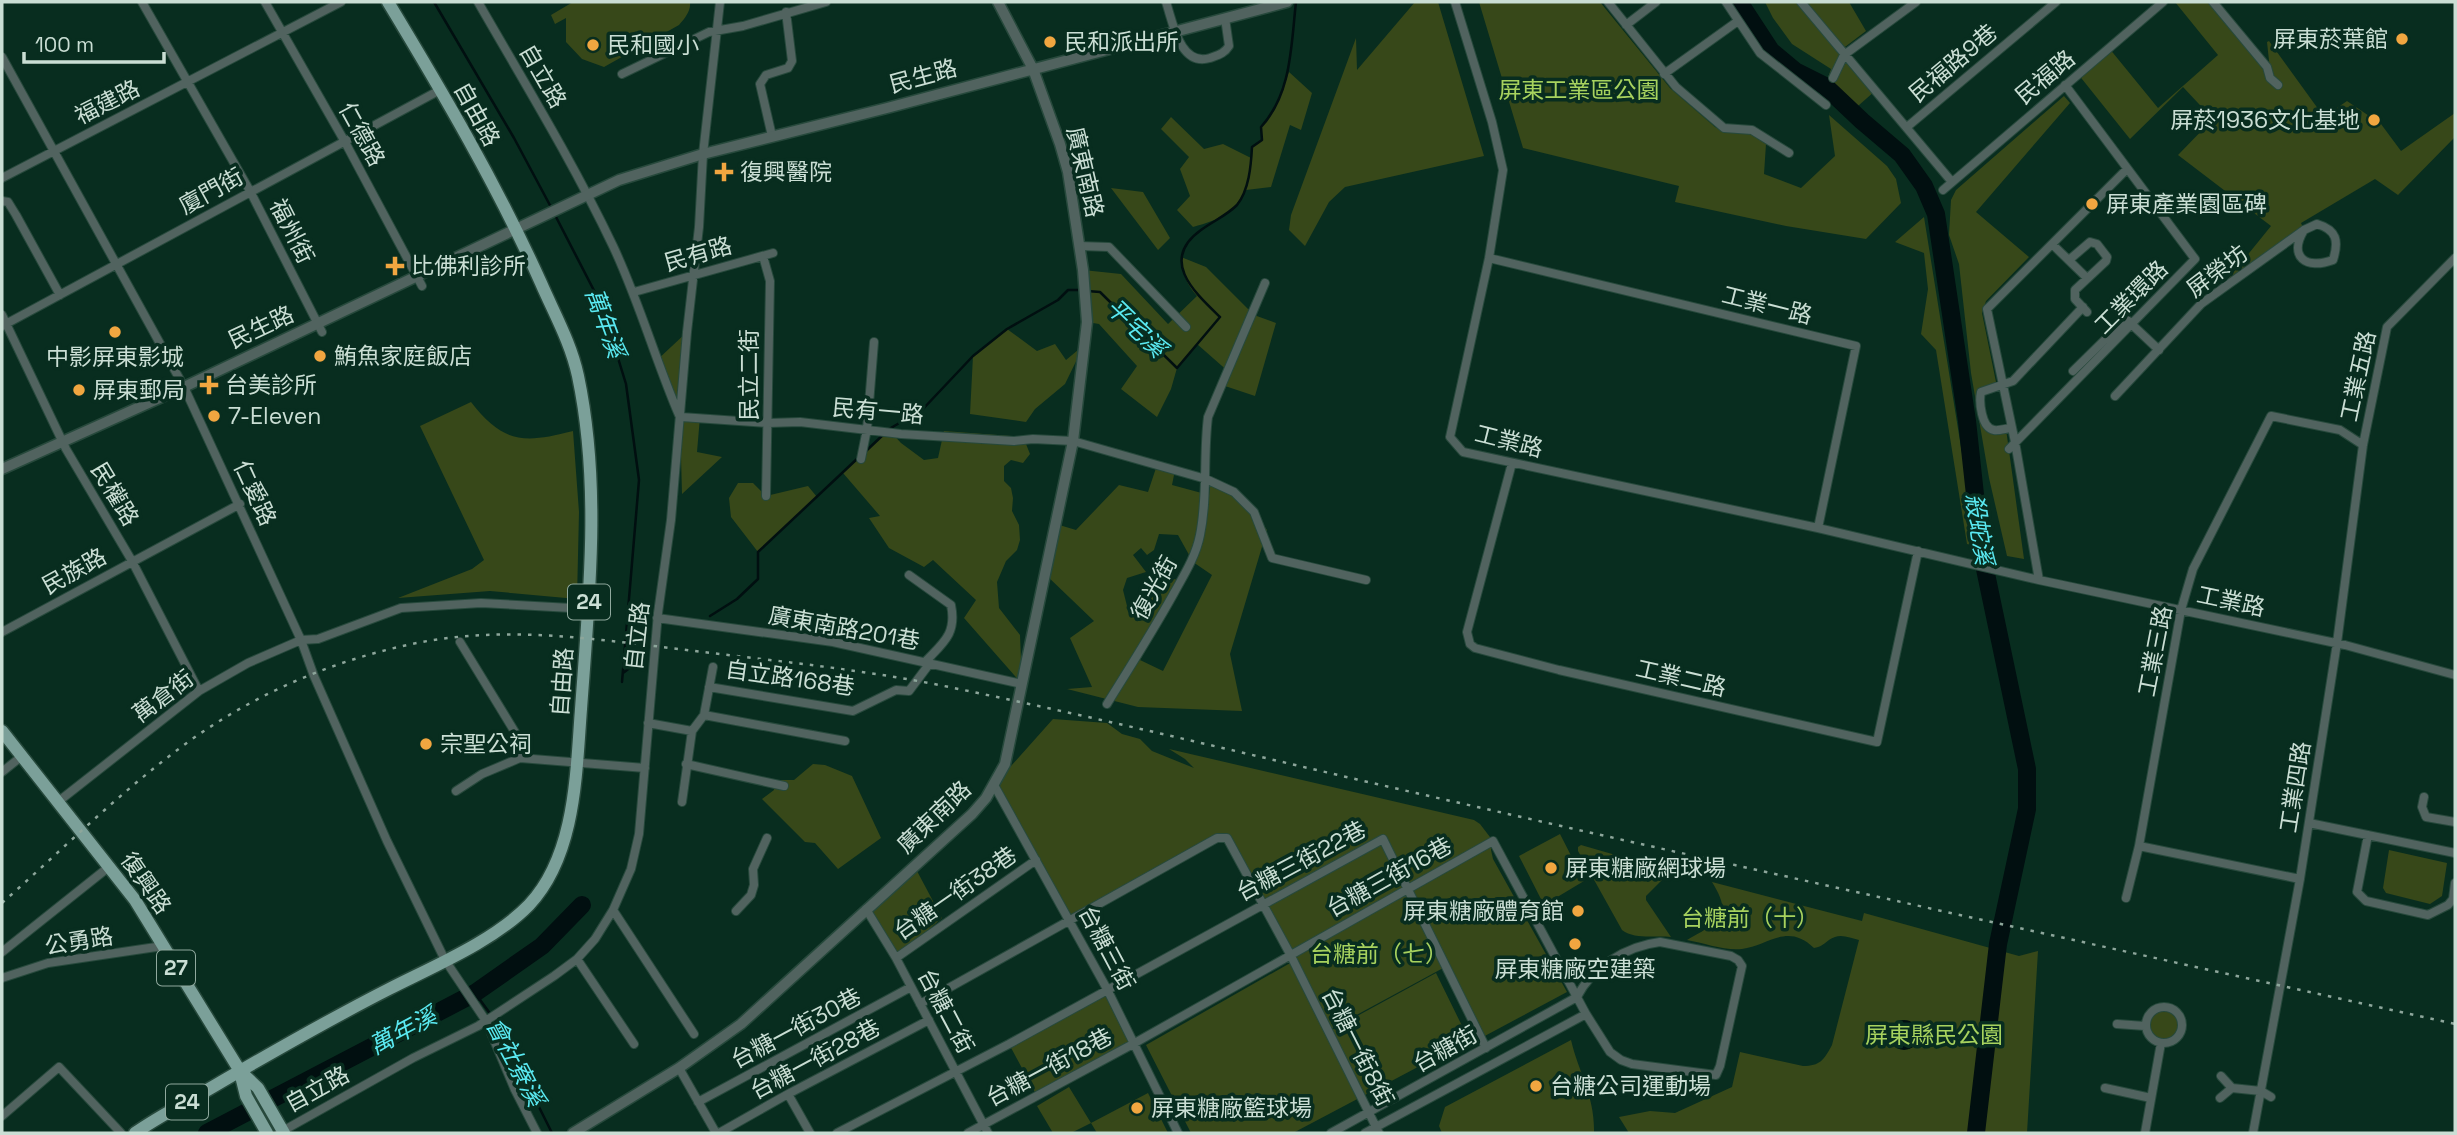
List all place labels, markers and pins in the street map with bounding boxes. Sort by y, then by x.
place label: 屏東菸葉館 [2273,24,2388,54]
place label: 民和派出所 [1064,27,1179,57]
place label: 民和國小 [607,30,699,60]
marker: 屏東菸葉館 [2394,31,2410,47]
marker: 民和派出所 [1042,34,1058,50]
marker: 民和國小 [585,37,601,53]
place label: 屏菸1936文化基地 [2170,105,2360,135]
marker: 屏菸1936文化基地 [2366,112,2382,128]
place label: 復興醫院 [740,157,832,187]
marker: 復興醫院 [714,162,734,182]
place label: 屏東產業園區碑 [2106,189,2267,219]
marker: 屏東產業園區碑 [2084,196,2100,212]
place label: 比佛利診所 [411,251,526,281]
marker: 比佛利診所 [385,256,405,276]
marker: 中影屏東影城 [107,324,123,340]
place label: 鮪魚家庭飯店 [334,341,472,371]
place label: 中影屏東影城 [46,342,184,372]
marker: 鮪魚家庭飯店 [312,348,328,364]
place label: 台美診所 [225,370,317,400]
place label: 屏東郵局 [93,375,185,405]
marker: 台美診所 [199,375,219,395]
marker: 屏東郵局 [71,382,87,398]
place label: 7-Eleven [228,401,321,431]
marker: 7-Eleven [206,408,222,424]
place label: 宗聖公祠 [440,729,532,759]
marker: 宗聖公祠 [418,736,434,752]
place label: 屏東糖廠網球場 [1565,853,1726,883]
marker: 屏東糖廠網球場 [1543,860,1559,876]
place label: 屏東糖廠體育館 [1403,896,1564,926]
marker: 屏東糖廠體育館 [1570,903,1586,919]
marker: 屏東糖廠空建築 [1567,936,1583,952]
place label: 屏東糖廠空建築 [1495,954,1656,984]
place label: 台糖公司運動場 [1550,1071,1711,1101]
marker: 台糖公司運動場 [1528,1078,1544,1094]
place label: 屏東糖廠籃球場 [1151,1093,1312,1123]
marker: 屏東糖廠籃球場 [1129,1100,1145,1116]

